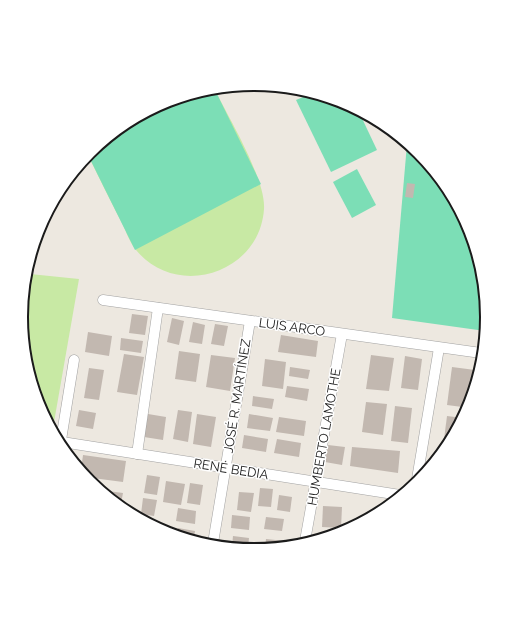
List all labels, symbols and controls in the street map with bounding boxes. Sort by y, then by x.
street label: LUIS ARCO [258,315,326,339]
street label: JOSÉ R. MARTÍNEZ [221,338,253,454]
street label: HUMBERTO LAMOTHE [305,367,343,507]
street label: RENÉ BEDIA [193,456,270,482]

